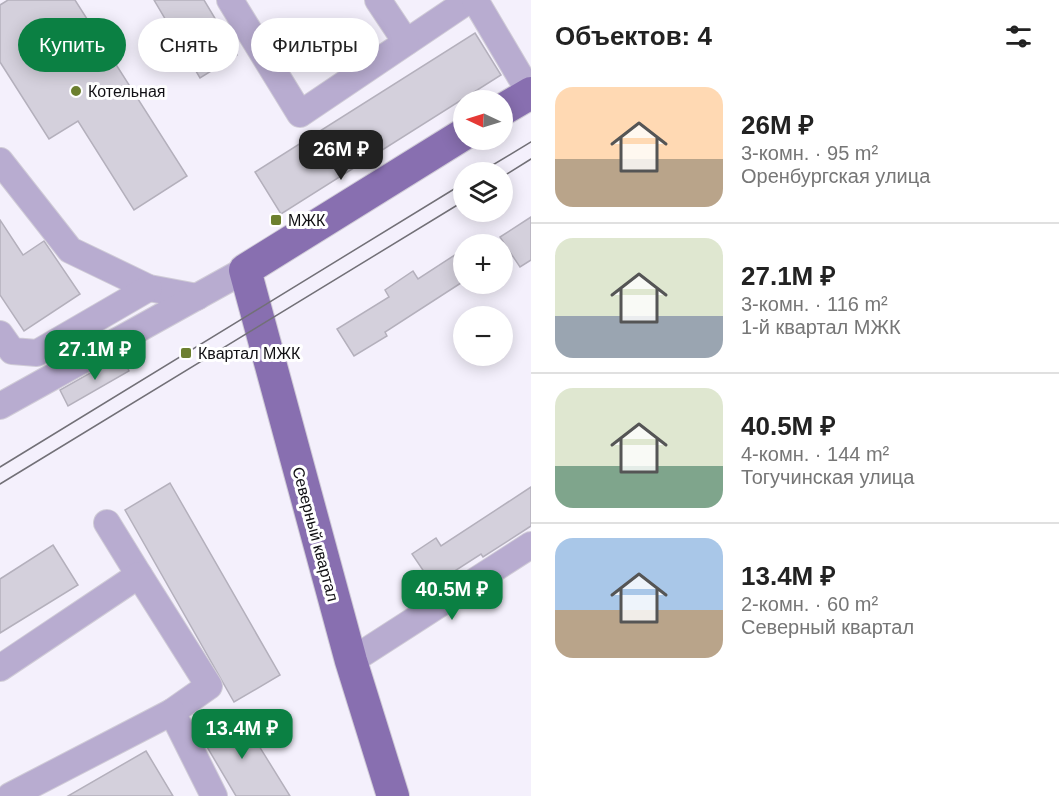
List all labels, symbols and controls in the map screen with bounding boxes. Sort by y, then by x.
chip: Купить [18,18,126,72]
chip: Снять [138,18,239,72]
chip: Фильтры [251,18,379,72]
icon: filters [1002,20,1035,53]
text: Объектов: 4 [555,21,712,51]
place label: Котельная [88,83,165,100]
marker: Котельная [69,84,83,98]
north arrow [453,90,513,150]
map controls [453,90,513,366]
text: 26M ₽ [741,110,814,140]
icon: home [603,111,675,183]
pin: 26M ₽ [299,130,383,181]
text: 26M ₽ [313,138,369,160]
text: 3-комн. · 95 m² [741,142,878,164]
button: layers [453,162,513,222]
text: Оренбургская улица [741,165,930,187]
place label: МЖК [288,212,326,229]
marker: МЖК [269,213,283,227]
button: + [453,234,513,294]
text: 27.1M ₽ [741,261,836,291]
icon: home [603,262,675,334]
text: 3-комн. · 116 m² [741,293,888,315]
button: − [453,306,513,366]
text: 1-й квартал МЖК [741,316,901,338]
pin: 27.1M ₽ [40,330,150,381]
text: 27.1M ₽ [59,338,131,360]
place label: Квартал МЖК [198,345,301,362]
marker: Квартал МЖК [179,346,193,360]
text: 40.5M ₽ [741,411,836,441]
icon: home [603,412,675,484]
text: 4-комн. · 144 m² [741,443,889,465]
street label: Северный квартал [289,465,342,603]
text: Тогучинская улица [741,466,914,488]
text: 13.4M ₽ [741,561,836,591]
icon: home [603,562,675,634]
pin: 40.5M ₽ [397,570,507,621]
text: 40.5M ₽ [416,578,488,600]
text: 2-комн. · 60 m² [741,593,878,615]
text: Северный квартал [741,616,914,638]
pin: 13.4M ₽ [187,709,297,760]
text: 13.4M ₽ [206,717,278,739]

